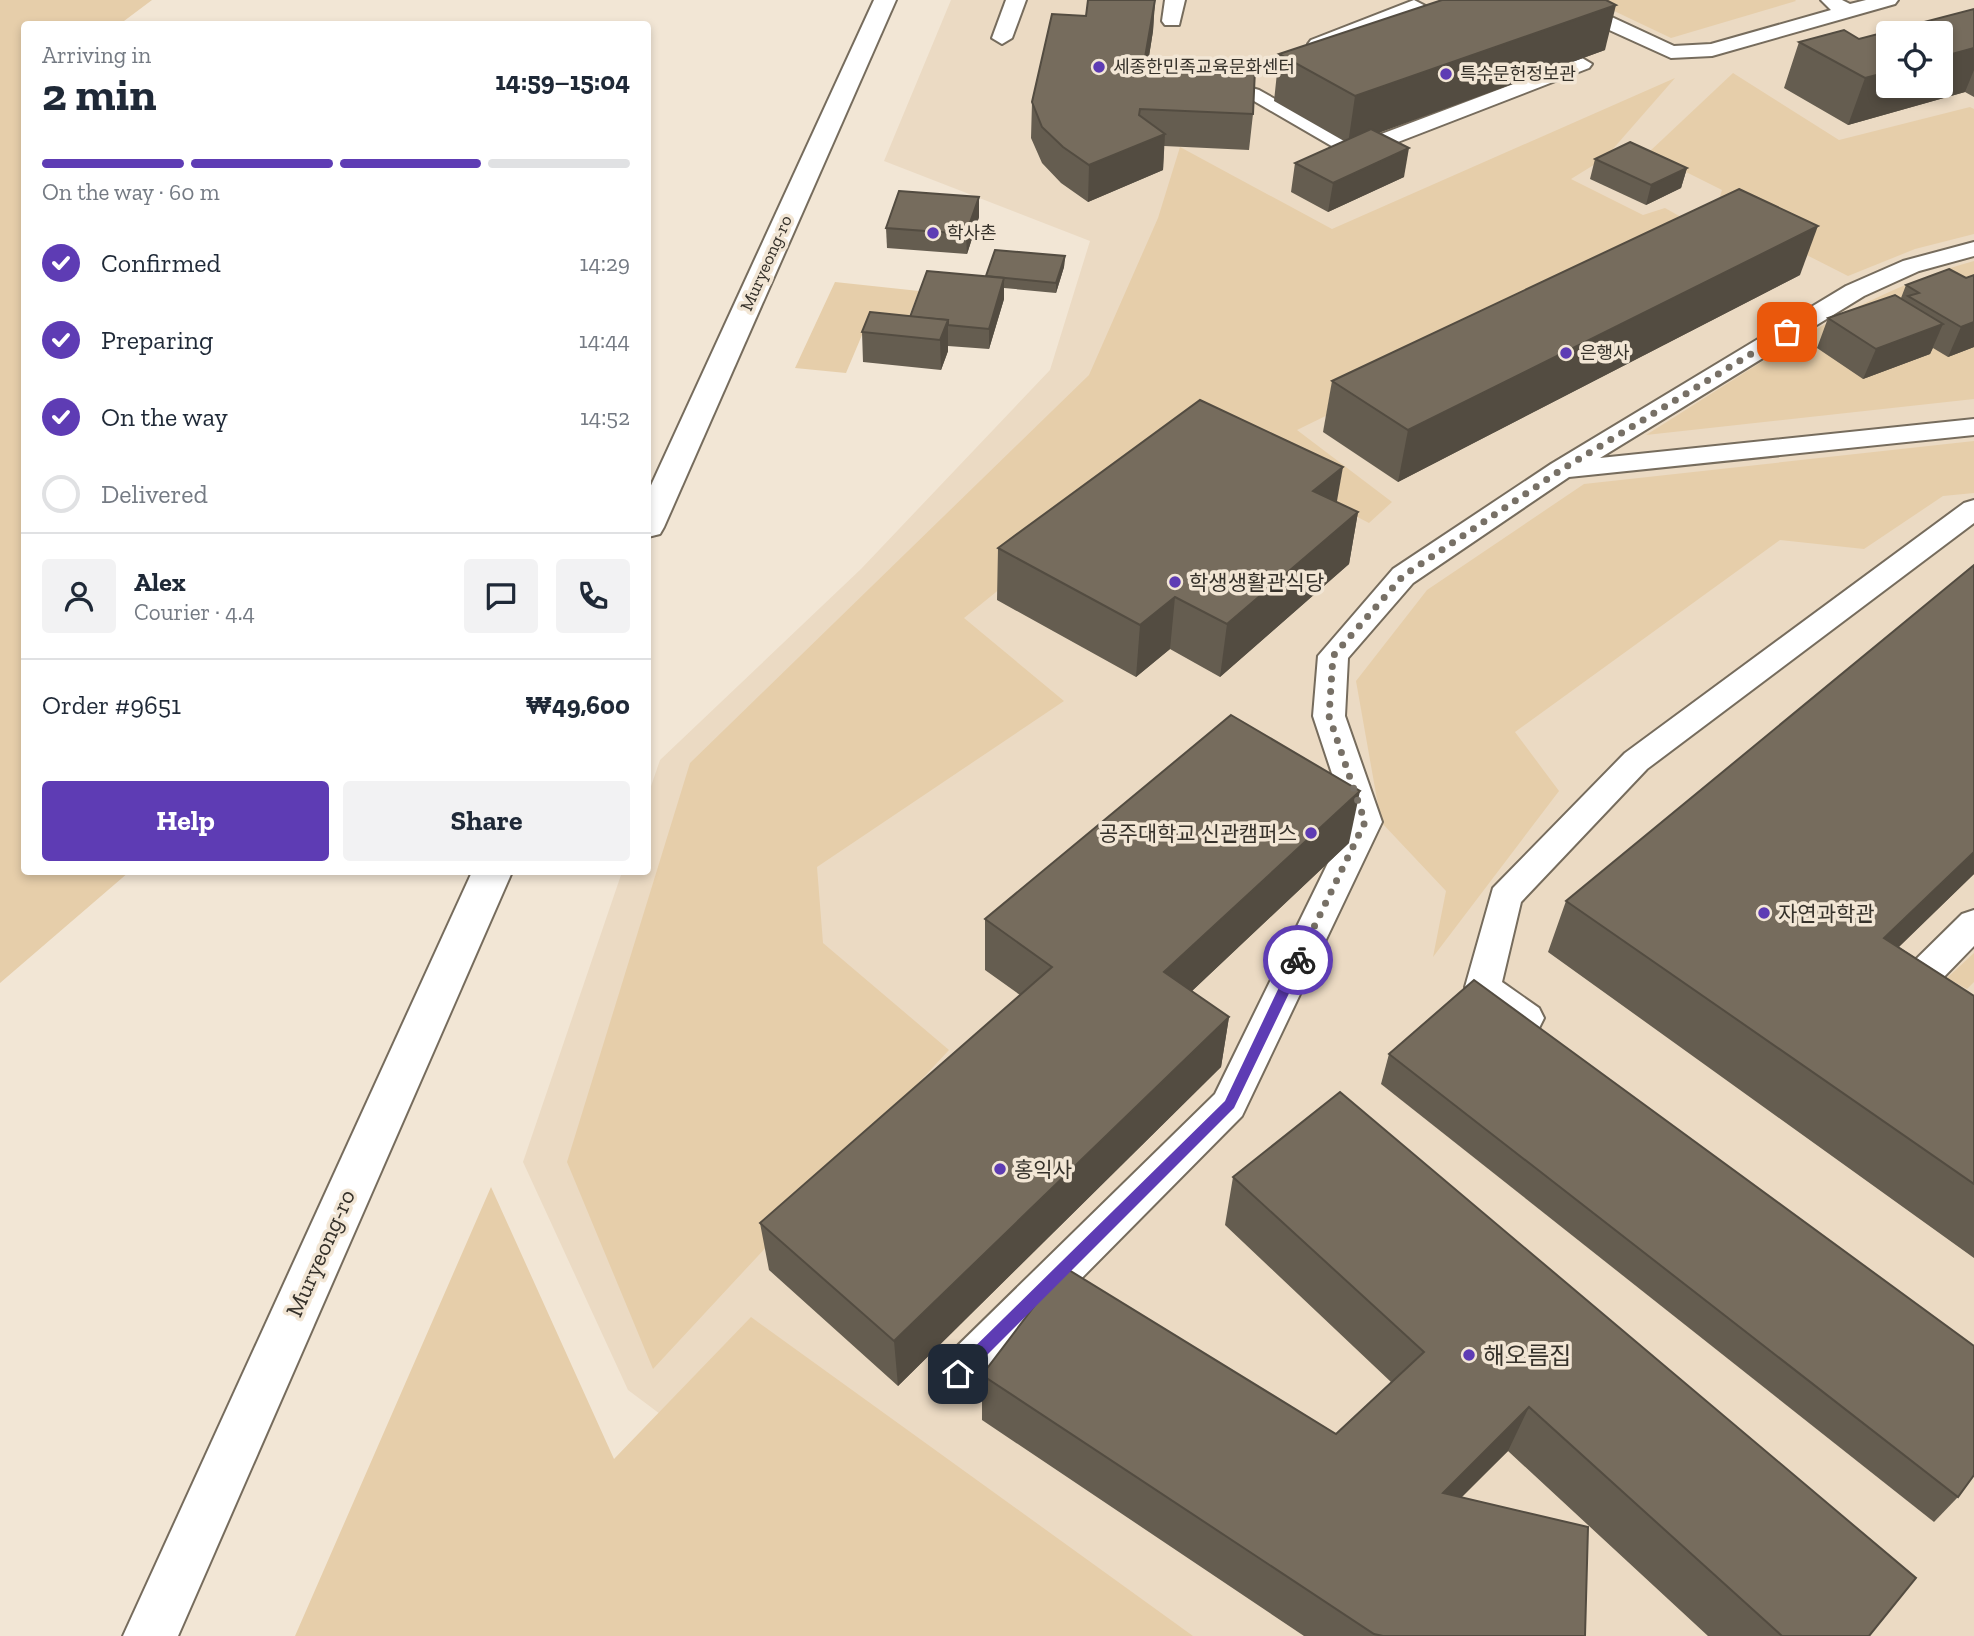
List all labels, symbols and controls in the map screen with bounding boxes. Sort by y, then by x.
map controls [1876,21,1953,98]
button: locate [1876,21,1953,98]
text: Arriving in [42,41,151,69]
place label: 세종한민족교육문화센터 [1113,56,1295,78]
marker: 세종한민족교육문화센터 [1091,59,1107,75]
place label: 특수문헌정보관 [1460,63,1576,85]
text: 14:59–15:04 [495,65,630,97]
marker: 특수문헌정보관 [1438,66,1454,82]
text: 2 min [42,67,157,122]
text: On the way · 60 m [42,178,220,206]
street label: Muryeong-ro [735,212,797,314]
place label: 학사촌 [947,222,997,244]
marker: 학사촌 [925,225,941,241]
icon: check [42,244,80,282]
text: Confirmed [101,247,221,279]
text: 14:29 [580,249,630,277]
pin [1757,302,1817,362]
icon: bag [1768,313,1806,351]
icon: check [42,321,80,359]
text: Preparing [101,324,213,356]
text: 14:44 [579,326,630,354]
place label: 은행사 [1580,342,1630,364]
marker: 은행사 [1558,345,1574,361]
icon: check [42,398,80,436]
text: On the way [101,401,228,433]
text: 14:52 [580,403,630,431]
text: Delivered [101,478,208,510]
button: person [42,559,116,633]
button: chat [464,559,538,633]
button: phone [556,559,630,633]
text: Alex [134,566,186,598]
place label: 학생생활관식당 [1189,570,1324,595]
marker: 학생생활관식당 [1167,574,1183,590]
text: Courier · 4.4 [134,598,255,626]
text: Order #9651 [42,689,181,721]
text: ₩49,600 [525,689,630,721]
button: Help [42,781,329,861]
button: Share [343,781,630,861]
place label: 공주대학교 신관캠퍼스 [1099,821,1297,846]
marker: 공주대학교 신관캠퍼스 [1303,825,1319,841]
place label: 자연과학관 [1778,901,1875,926]
marker: 자연과학관 [1756,905,1772,921]
courier [1263,925,1333,995]
icon: bike [1279,941,1317,979]
place label: 홍익사 [1014,1157,1072,1182]
marker: 홍익사 [992,1161,1008,1177]
street label: Muryeong-ro [279,1185,361,1321]
place label: 해오름집 [1483,1341,1571,1370]
pin [928,1344,988,1404]
marker: 해오름집 [1461,1347,1477,1363]
icon: home [939,1355,977,1393]

